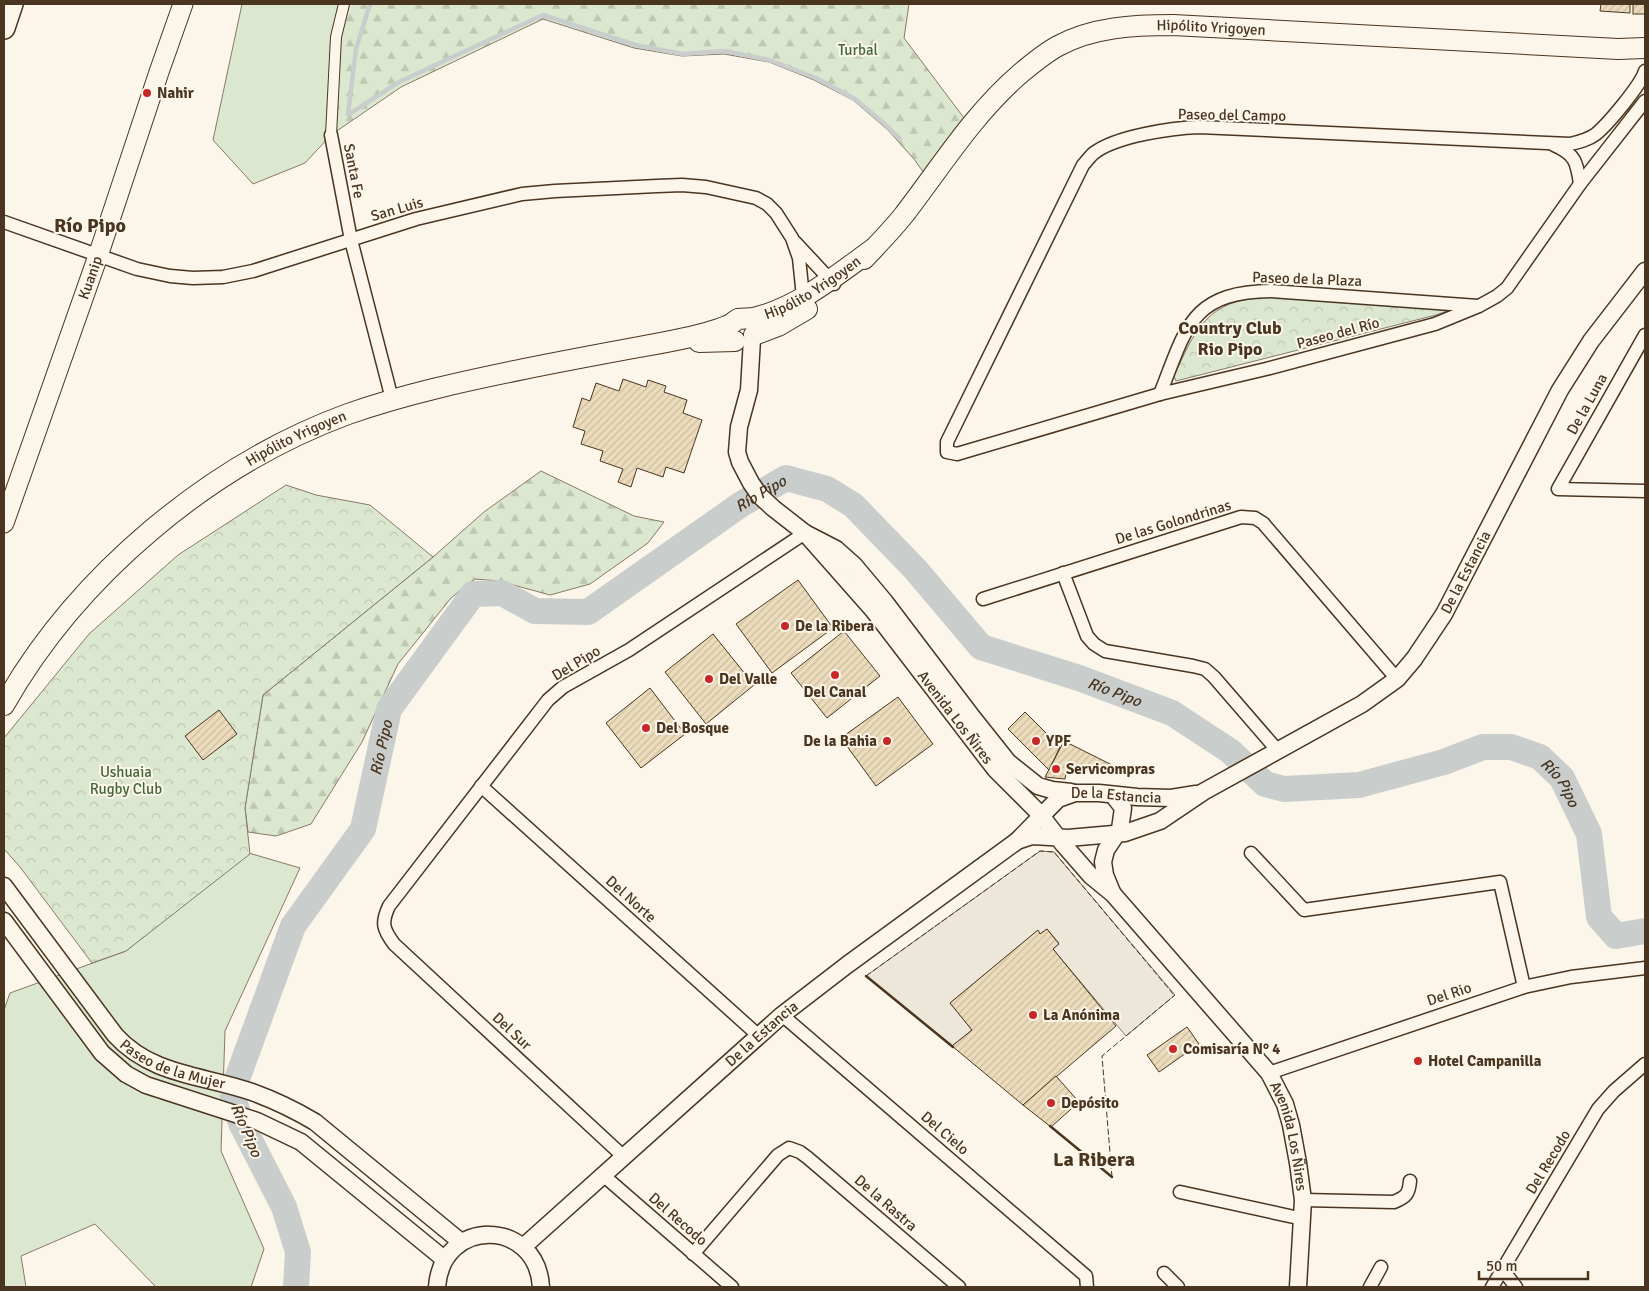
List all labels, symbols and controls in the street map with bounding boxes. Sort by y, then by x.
street label: Hipólito Yrigoyen [1156,16,1266,39]
park label: Turbal [838,41,878,59]
place label: Nahir [157,84,194,102]
marker: Nahir [141,87,153,99]
street label: Paseo del Campo [1178,105,1287,125]
street label: Santa Fe [340,142,368,200]
street label: San Luis [369,193,426,225]
district label: Río Pipo [54,213,126,238]
street label: Hipólito Yrigoyen [762,252,864,323]
street label: Kuanip [74,254,106,302]
street label: Paseo de la Plaza [1252,268,1362,290]
street label: Paseo del Río [1295,313,1382,353]
district label: Country Club Rio Pipo [1178,317,1282,360]
street label: De la Luna [1563,370,1611,438]
street label: Hipólito Yrigoyen [242,406,349,470]
water label: Río Pipo [732,471,791,517]
street label: De las Golondrinas [1113,496,1234,548]
street label: De la Estancia [1437,528,1495,617]
place label: De la Ribera [795,617,874,635]
marker: De la Ribera [779,620,791,632]
street label: Del Pipo [549,641,604,684]
street label: Avenida Los Ñires [914,667,997,768]
marker: Del Canal [829,669,841,681]
place label: Del Valle [719,670,777,688]
marker: Del Valle [703,673,715,685]
water label: Río Pipo [1085,673,1145,712]
place label: Del Canal [804,683,867,701]
water label: Río Pipo [366,718,397,777]
place label: Del Bosque [656,719,729,737]
marker: Del Bosque [640,722,652,734]
place label: De la Bahia [803,732,877,750]
place label: YPF [1045,732,1071,750]
marker: De la Bahia [881,735,893,747]
marker: YPF [1030,735,1042,747]
water label: Río Pipo [1536,754,1584,811]
place label: Servicompras [1066,760,1155,778]
park label: Ushuaia Rugby Club [90,763,162,798]
marker: Servicompras [1050,763,1062,775]
street label: De la Estancia [1071,784,1162,807]
street label: Del Norte [602,872,660,926]
street label: Del Rio [1424,978,1474,1010]
street label: De la Estancia [721,997,802,1071]
place label: La Anónima [1043,1006,1120,1024]
street label: Del Sur [489,1008,536,1054]
marker: La Anónima [1027,1009,1039,1021]
street label: Paseo de la Mujer [116,1035,228,1093]
place label: Comisaría N° 4 [1183,1040,1280,1058]
marker: Comisaría N° 4 [1167,1043,1179,1055]
place label: Hotel Campanilla [1428,1052,1542,1070]
marker: Hotel Campanilla [1412,1055,1424,1067]
street label: Avenida Los Ñires [1266,1078,1311,1193]
place label: Depósito [1061,1094,1119,1112]
marker: Depósito [1045,1097,1057,1109]
water label: Río Pipo [226,1101,266,1161]
street label: Del Cielo [917,1107,973,1159]
street label: Del Recodo [1522,1126,1574,1197]
district label: La Ribera [1053,1147,1135,1172]
street label: De la Rastra [851,1171,921,1235]
street label: Del Recodo [645,1189,711,1249]
scale bar [1479,1248,1588,1280]
text: 50 m [1486,1257,1517,1275]

